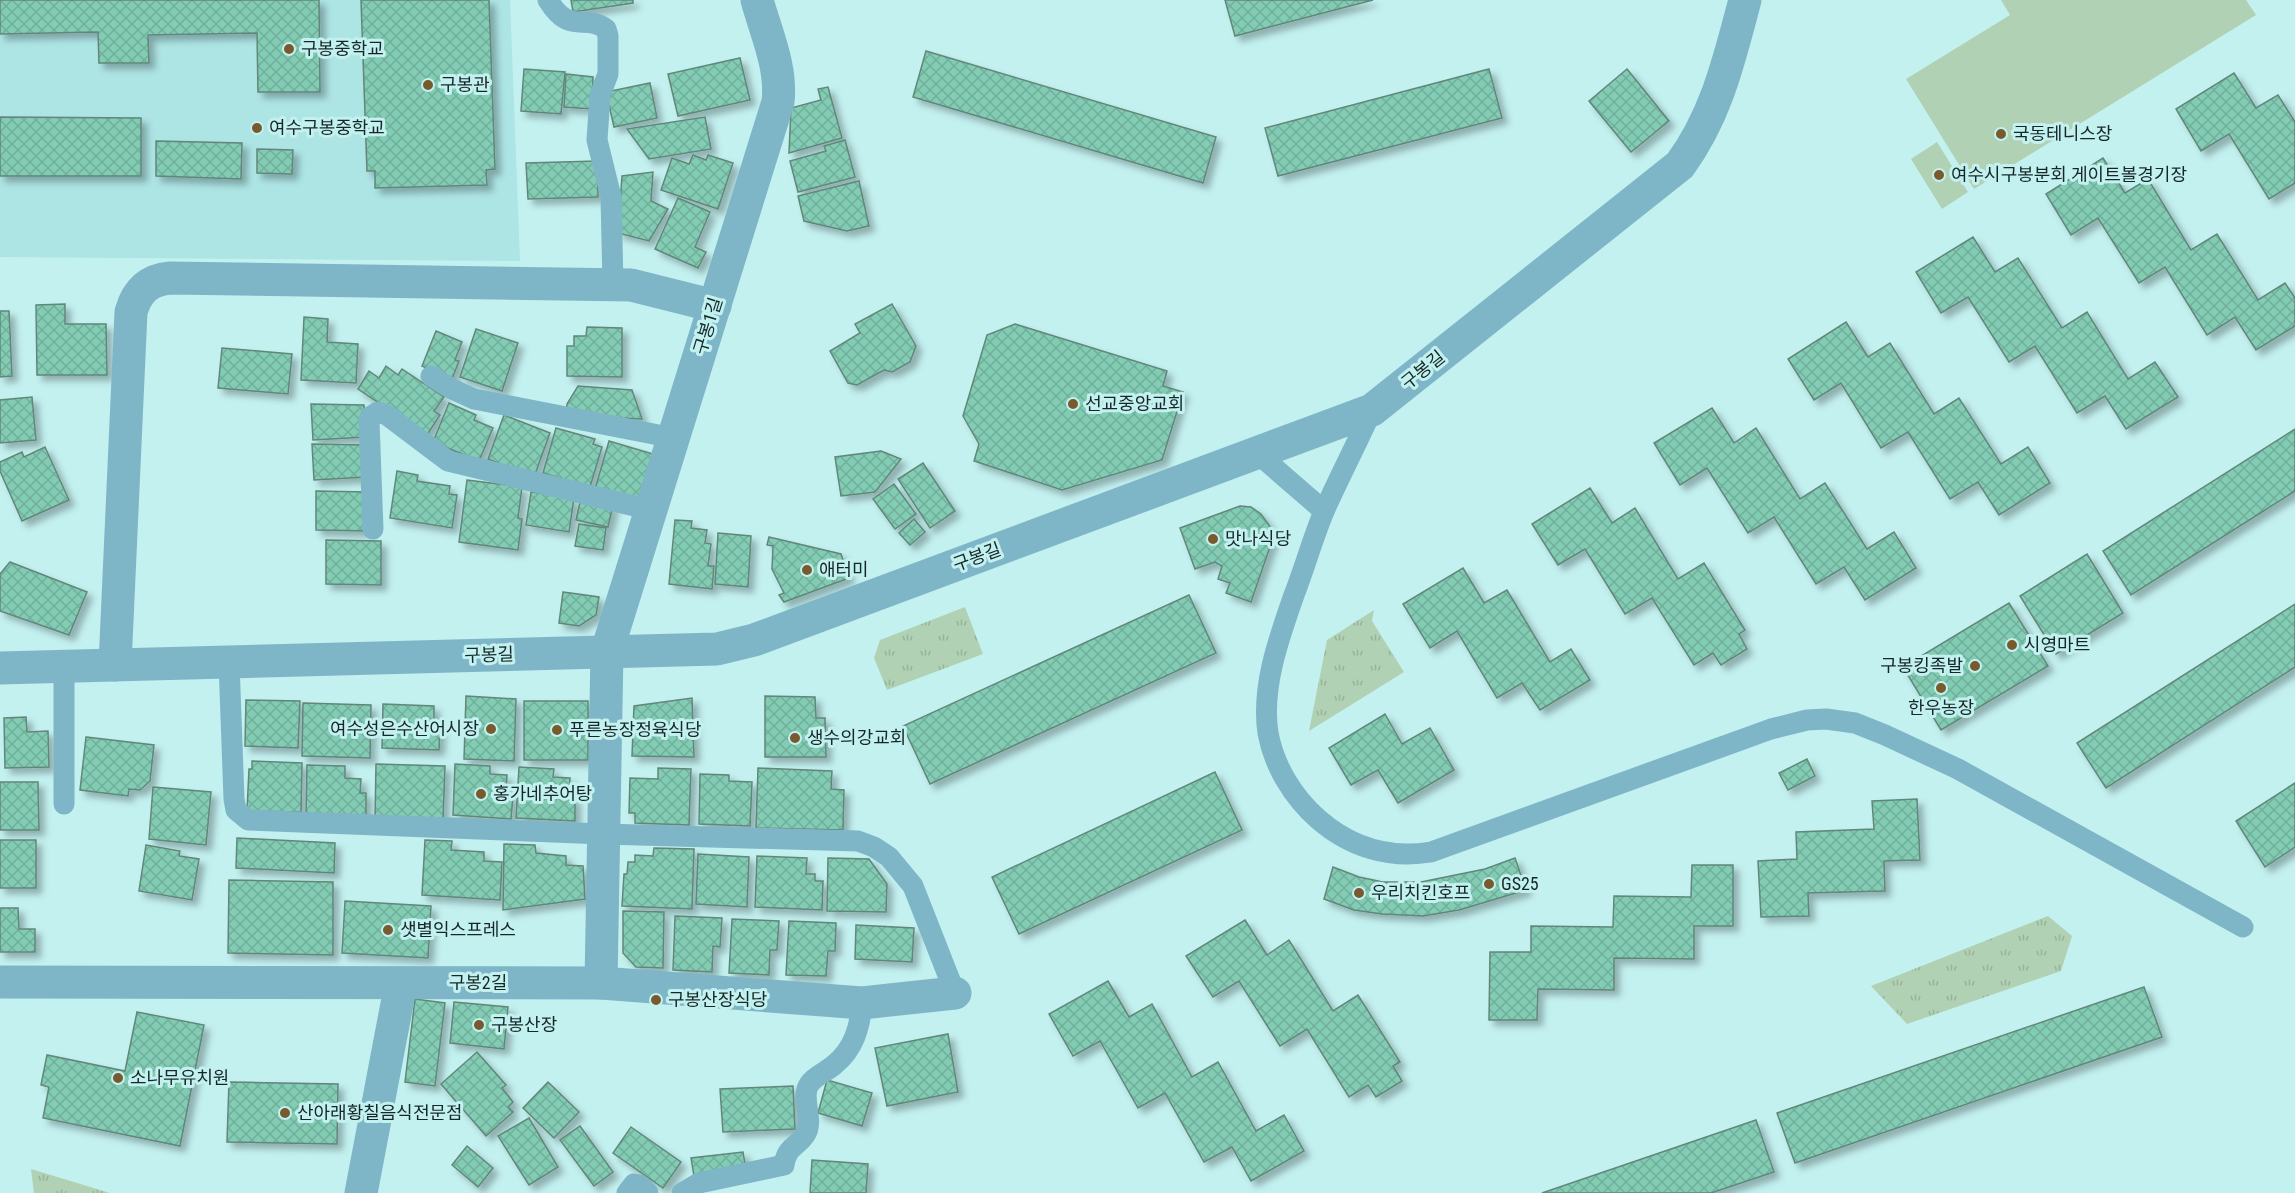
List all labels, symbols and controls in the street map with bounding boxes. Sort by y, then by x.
place label: 구봉중학교 [301,38,384,59]
marker: 구봉중학교 [282,42,296,56]
place label: 구봉관 [440,74,490,95]
marker: 구봉관 [421,78,435,92]
place label: 여수구봉중학교 [269,117,385,138]
marker: 여수구봉중학교 [250,121,264,135]
place label: 국동테니스장 [2013,123,2112,144]
marker: 국동테니스장 [1994,127,2008,141]
place label: 여수시구봉분회 게이트볼경기장 [1951,164,2187,185]
marker: 여수시구봉분회 게이트볼경기장 [1932,168,1946,182]
street label: 구봉1길 [689,295,726,357]
street label: 구봉길 [1397,346,1449,393]
place label: 선교중앙교회 [1085,393,1184,414]
marker: 선교중앙교회 [1066,397,1080,411]
place label: 맛나식당 [1225,528,1291,549]
marker: 맛나식당 [1206,532,1220,546]
street label: 구봉길 [950,538,1004,575]
place label: 애터미 [819,559,869,580]
marker: 애터미 [800,563,814,577]
place label: 시영마트 [2024,634,2090,655]
marker: 시영마트 [2005,638,2019,652]
street label: 구봉길 [464,643,514,666]
place label: 구봉킹족발 [1880,655,1963,676]
marker: 구봉킹족발 [1968,659,1982,673]
marker: 한우농장 [1934,681,1948,695]
place label: 한우농장 [1908,697,1974,718]
place label: 여수성은수산어시장 [330,718,479,739]
place label: 푸른농장정육식당 [569,719,701,740]
marker: 여수성은수산어시장 [484,722,498,736]
marker: 푸른농장정육식당 [550,723,564,737]
place label: 생수의강교회 [807,727,906,748]
marker: 생수의강교회 [788,731,802,745]
place label: 홍가네추어탕 [493,783,592,804]
marker: 홍가네추어탕 [474,787,488,801]
place label: GS25 [1501,873,1539,894]
marker: GS25 [1482,877,1496,891]
place label: 우리치킨호프 [1371,882,1470,903]
marker: 우리치킨호프 [1352,886,1366,900]
place label: 샛별익스프레스 [400,919,516,940]
marker: 샛별익스프레스 [381,923,395,937]
street label: 구봉2길 [449,972,507,993]
place label: 구봉산장식당 [668,989,767,1010]
marker: 구봉산장식당 [649,993,663,1007]
place label: 구봉산장 [491,1014,557,1035]
marker: 구봉산장 [472,1018,486,1032]
place label: 소나무유치원 [130,1067,229,1088]
marker: 소나무유치원 [111,1071,125,1085]
place label: 산아래황칠음식전문점 [297,1102,463,1123]
marker: 산아래황칠음식전문점 [278,1106,292,1120]

